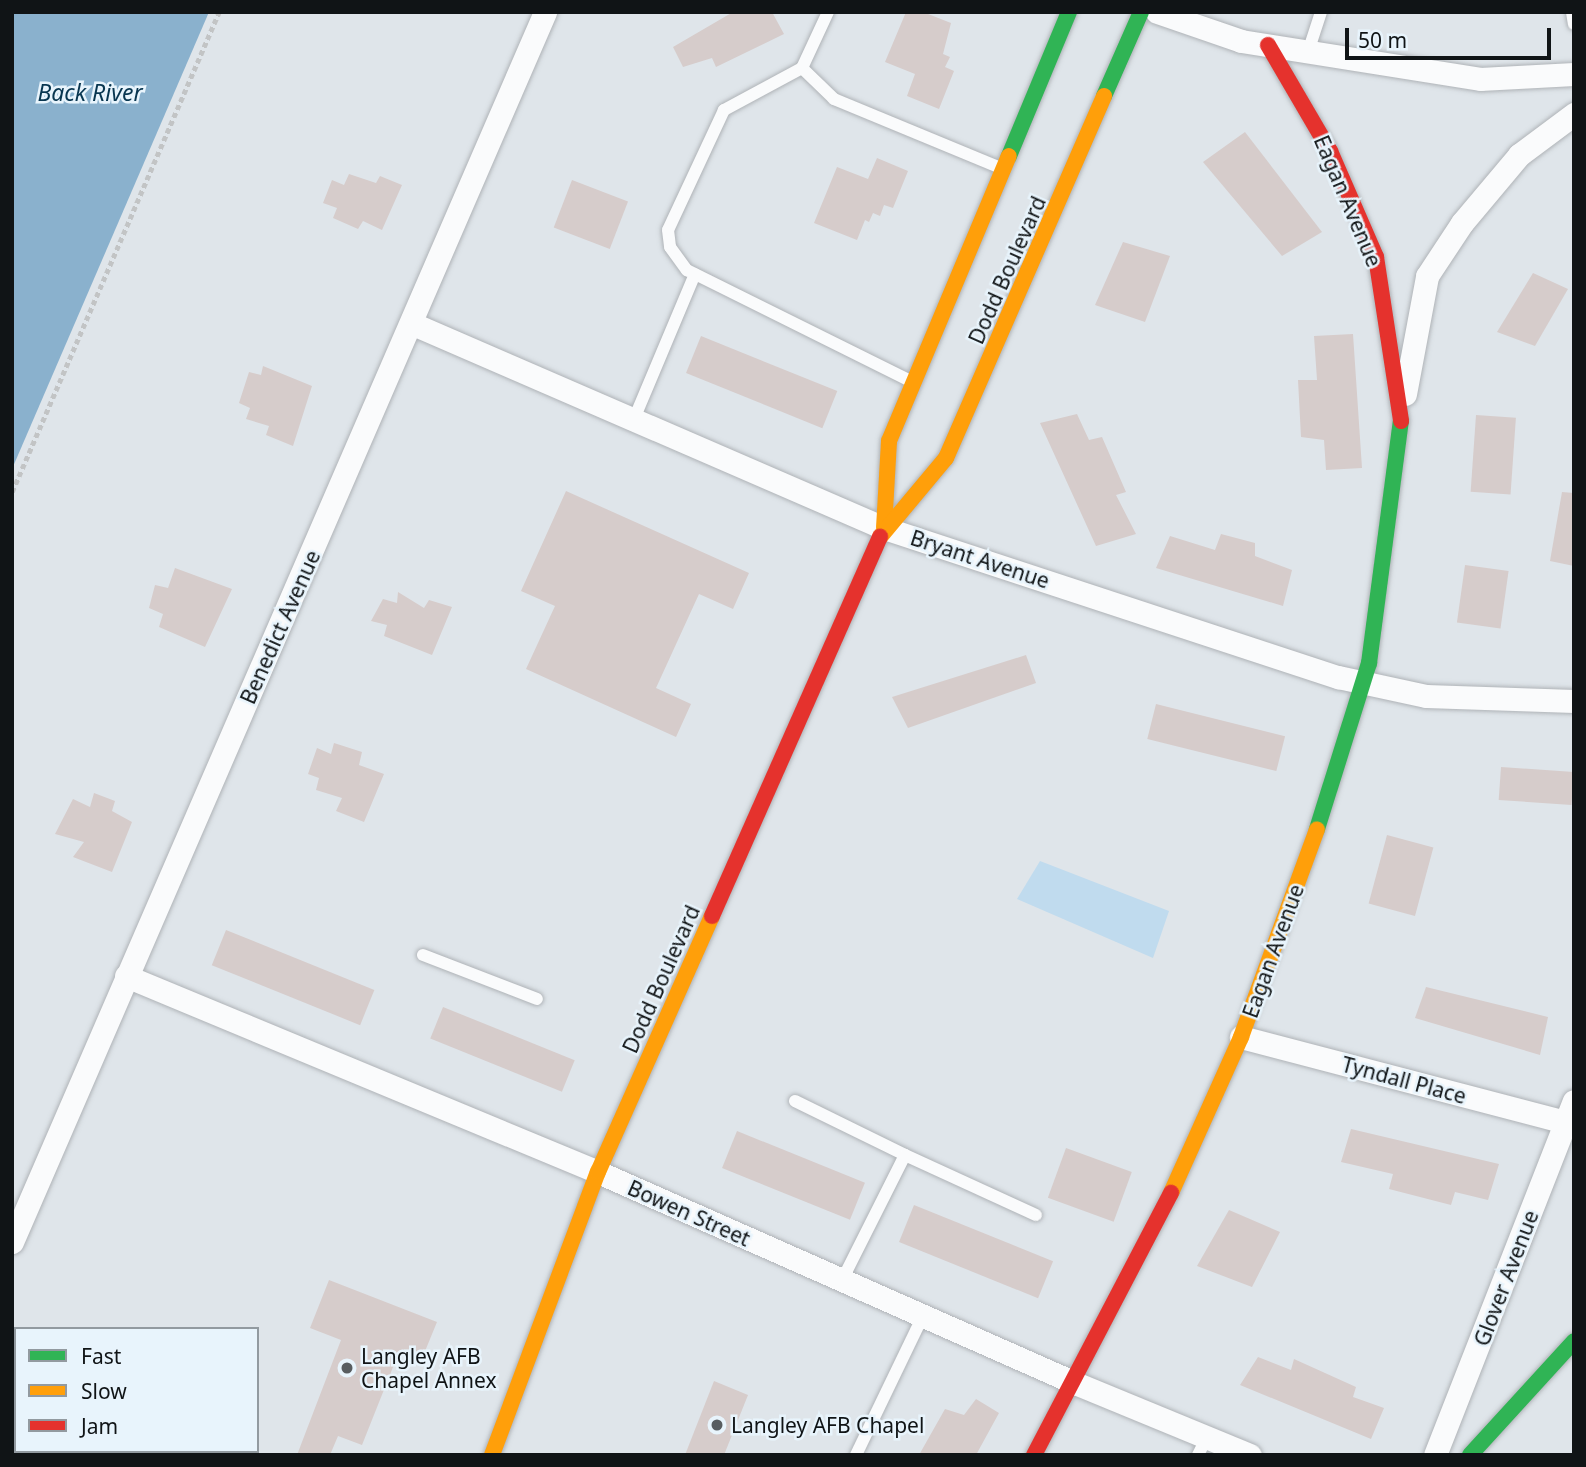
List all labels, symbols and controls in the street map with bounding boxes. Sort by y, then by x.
scale bar [1348,14,1554,58]
text: 50 m [1358,26,1407,54]
water label: Back River [37,78,143,106]
street label: Eagan Avenue [1309,131,1387,271]
street label: Dodd Boulevard [963,192,1051,348]
street label: Bryant Avenue [907,525,1053,593]
street label: Benedict Avenue [235,546,325,708]
street label: Eagan Avenue [1237,881,1309,1021]
street label: Dodd Boulevard [617,901,705,1057]
street label: Tyndall Place [1339,1051,1469,1109]
street label: Bowen Street [624,1175,754,1251]
street label: Glover Avenue [1469,1207,1543,1349]
legend [14,1327,259,1453]
text: Fast [81,1342,121,1370]
place label: Langley AFB Chapel Annex [361,1343,497,1393]
marker: Langley AFB Chapel Annex [339,1360,355,1376]
text: Slow [81,1377,127,1405]
text: Jam [81,1412,118,1440]
place label: Langley AFB Chapel [731,1412,924,1438]
marker: Langley AFB Chapel [709,1417,725,1433]

